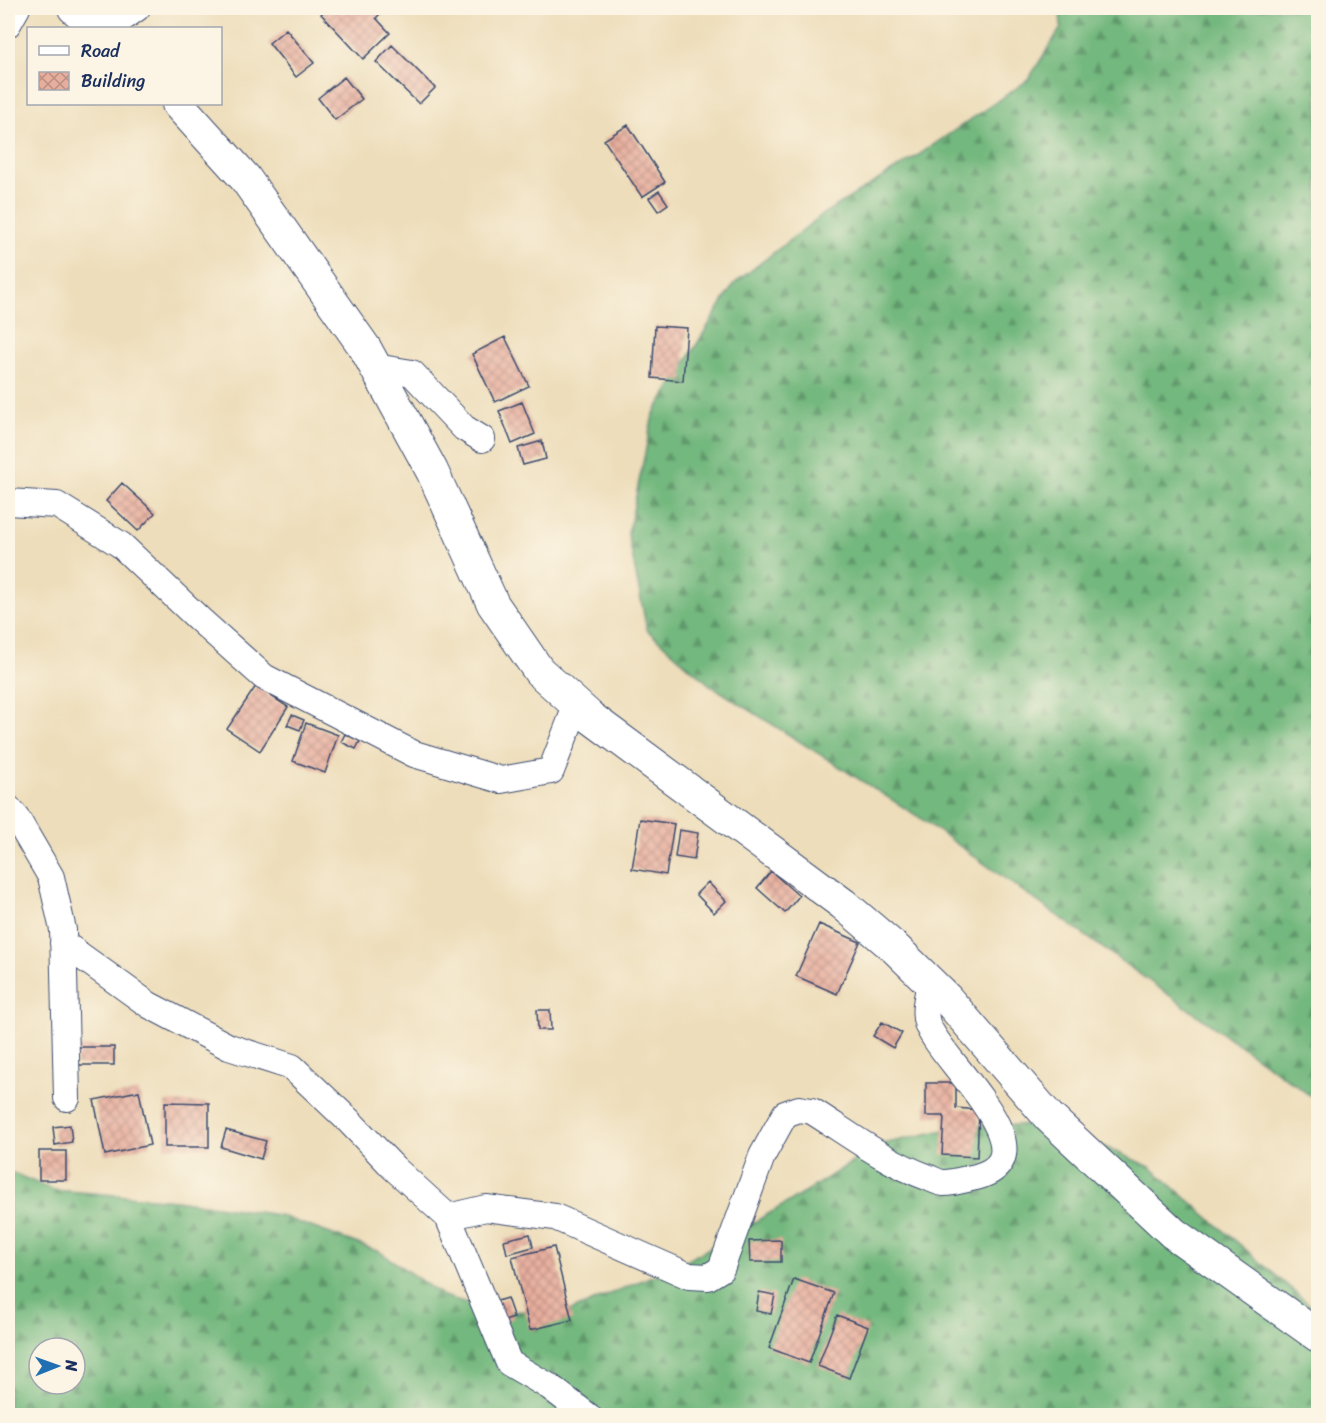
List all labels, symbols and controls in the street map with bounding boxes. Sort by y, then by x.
legend [27,27,222,105]
text: Road [81,35,121,67]
text: Building [81,65,145,97]
north arrow [27,1336,87,1396]
text: N [57,1359,86,1372]

